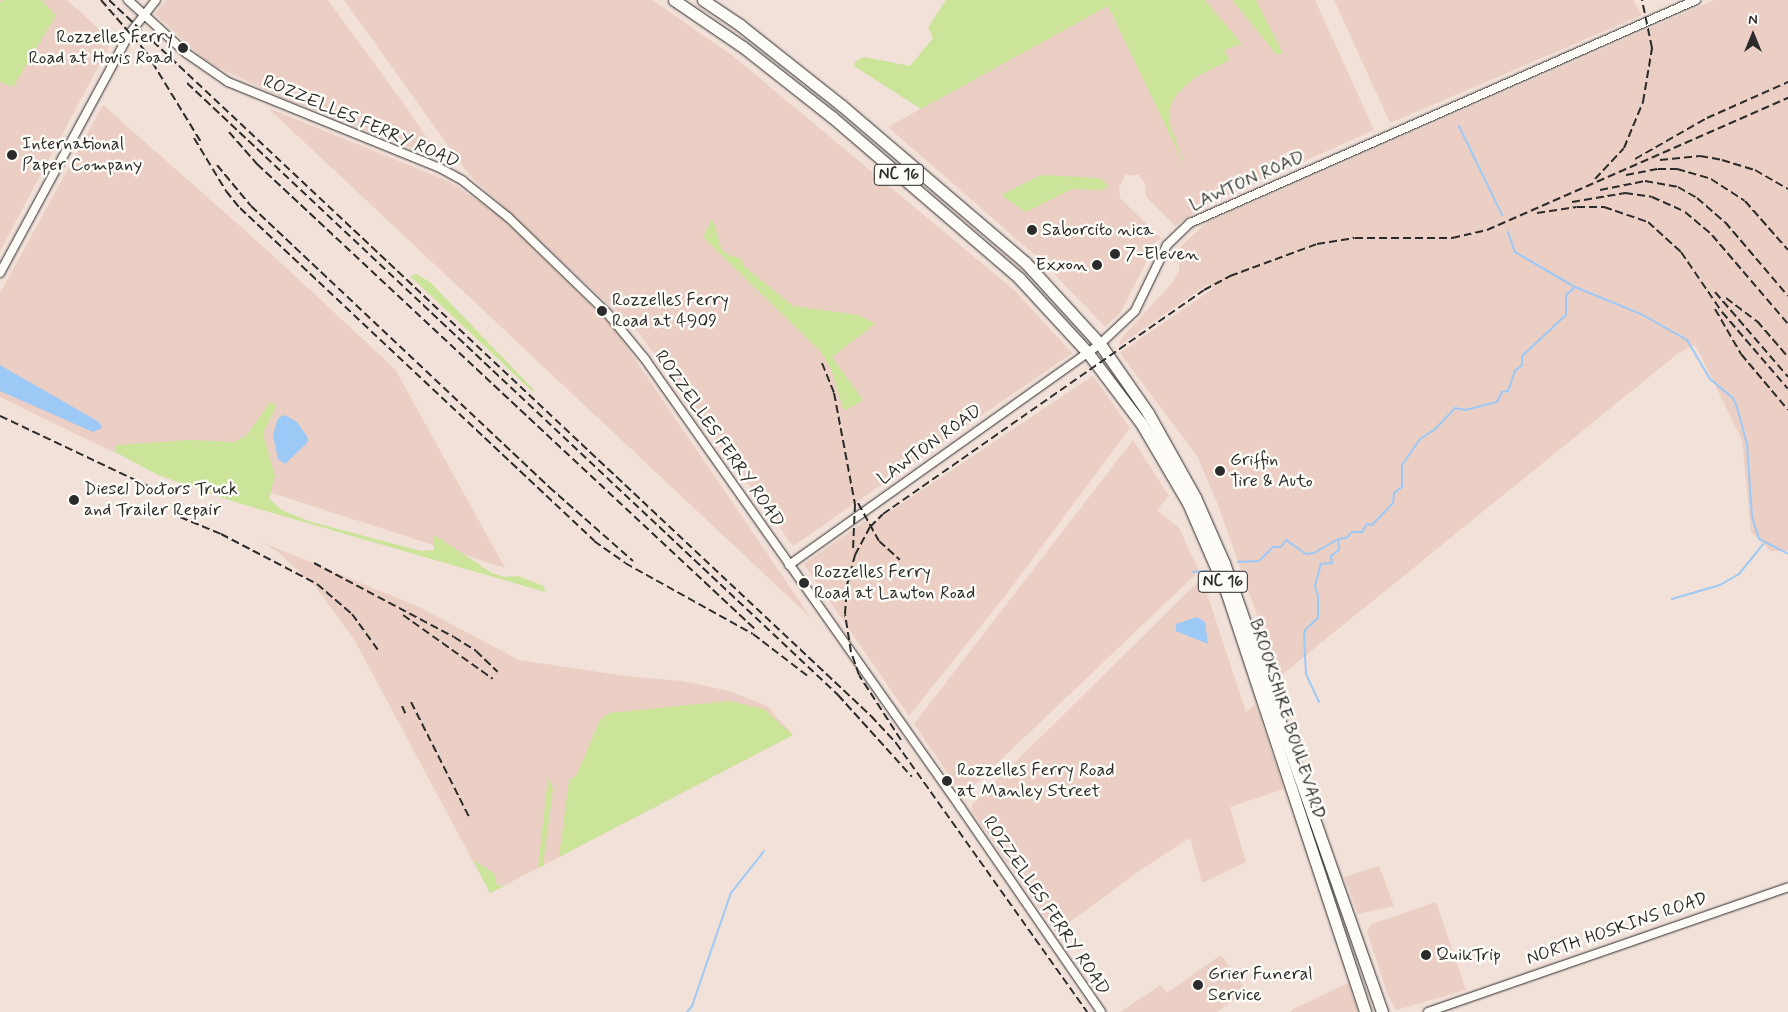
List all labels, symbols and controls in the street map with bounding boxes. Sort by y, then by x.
north arrow [1728,10,1778,60]
text: N [1748,11,1758,29]
place label: Rozzelles Ferry Road at Hovis Road [29,27,173,70]
marker: Rozzelles Ferry Road at Hovis Road [177,42,189,54]
street label: ROZZELLES FERRY ROAD [260,71,462,173]
place label: International Paper Company [22,134,142,176]
street label: LAWTON ROAD [1186,146,1308,216]
marker: International Paper Company [6,149,18,161]
road number: NC 16 [873,162,925,188]
place label: Saborcito nica [1042,219,1148,241]
marker: Saborcito nica [1026,224,1038,236]
place label: 7-Eleven [1125,243,1199,265]
marker: 7-Eleven [1109,248,1121,260]
place label: Exxon [1036,254,1087,276]
marker: Exxon [1091,259,1103,271]
place label: Rozzelles Ferry Road at 4909 [612,290,729,332]
marker: Rozzelles Ferry Road at 4909 [596,305,608,317]
street label: ROZZELLES FERRY ROAD [650,347,788,531]
street label: LAWTON ROAD [874,400,986,490]
place label: Griffin Tire & Auto [1230,450,1313,492]
marker: Griffin Tire & Auto [1214,465,1226,477]
place label: Diesel Doctors Truck and Trailer Repair [84,479,235,522]
marker: Diesel Doctors Truck and Trailer Repair [68,494,80,506]
place label: Rozzelles Ferry Road at Lawton Road [814,562,976,604]
road number: NC 16 [1197,568,1249,596]
marker: Rozzelles Ferry Road at Lawton Road [798,577,810,589]
street label: BROOKSHIRE BOULEVARD [1244,616,1330,822]
place label: Rozzelles Ferry Road at Manley Street [957,760,1115,802]
marker: Rozzelles Ferry Road at Manley Street [941,775,953,787]
street label: ROZZELLES FERRY ROAD [978,813,1114,999]
street label: NORTH HOSKINS ROAD [1525,888,1709,970]
place label: QuikTrip [1436,944,1501,966]
marker: QuikTrip [1420,949,1432,961]
place label: Grier Funeral Service [1208,964,1312,1006]
marker: Grier Funeral Service [1192,979,1204,991]

